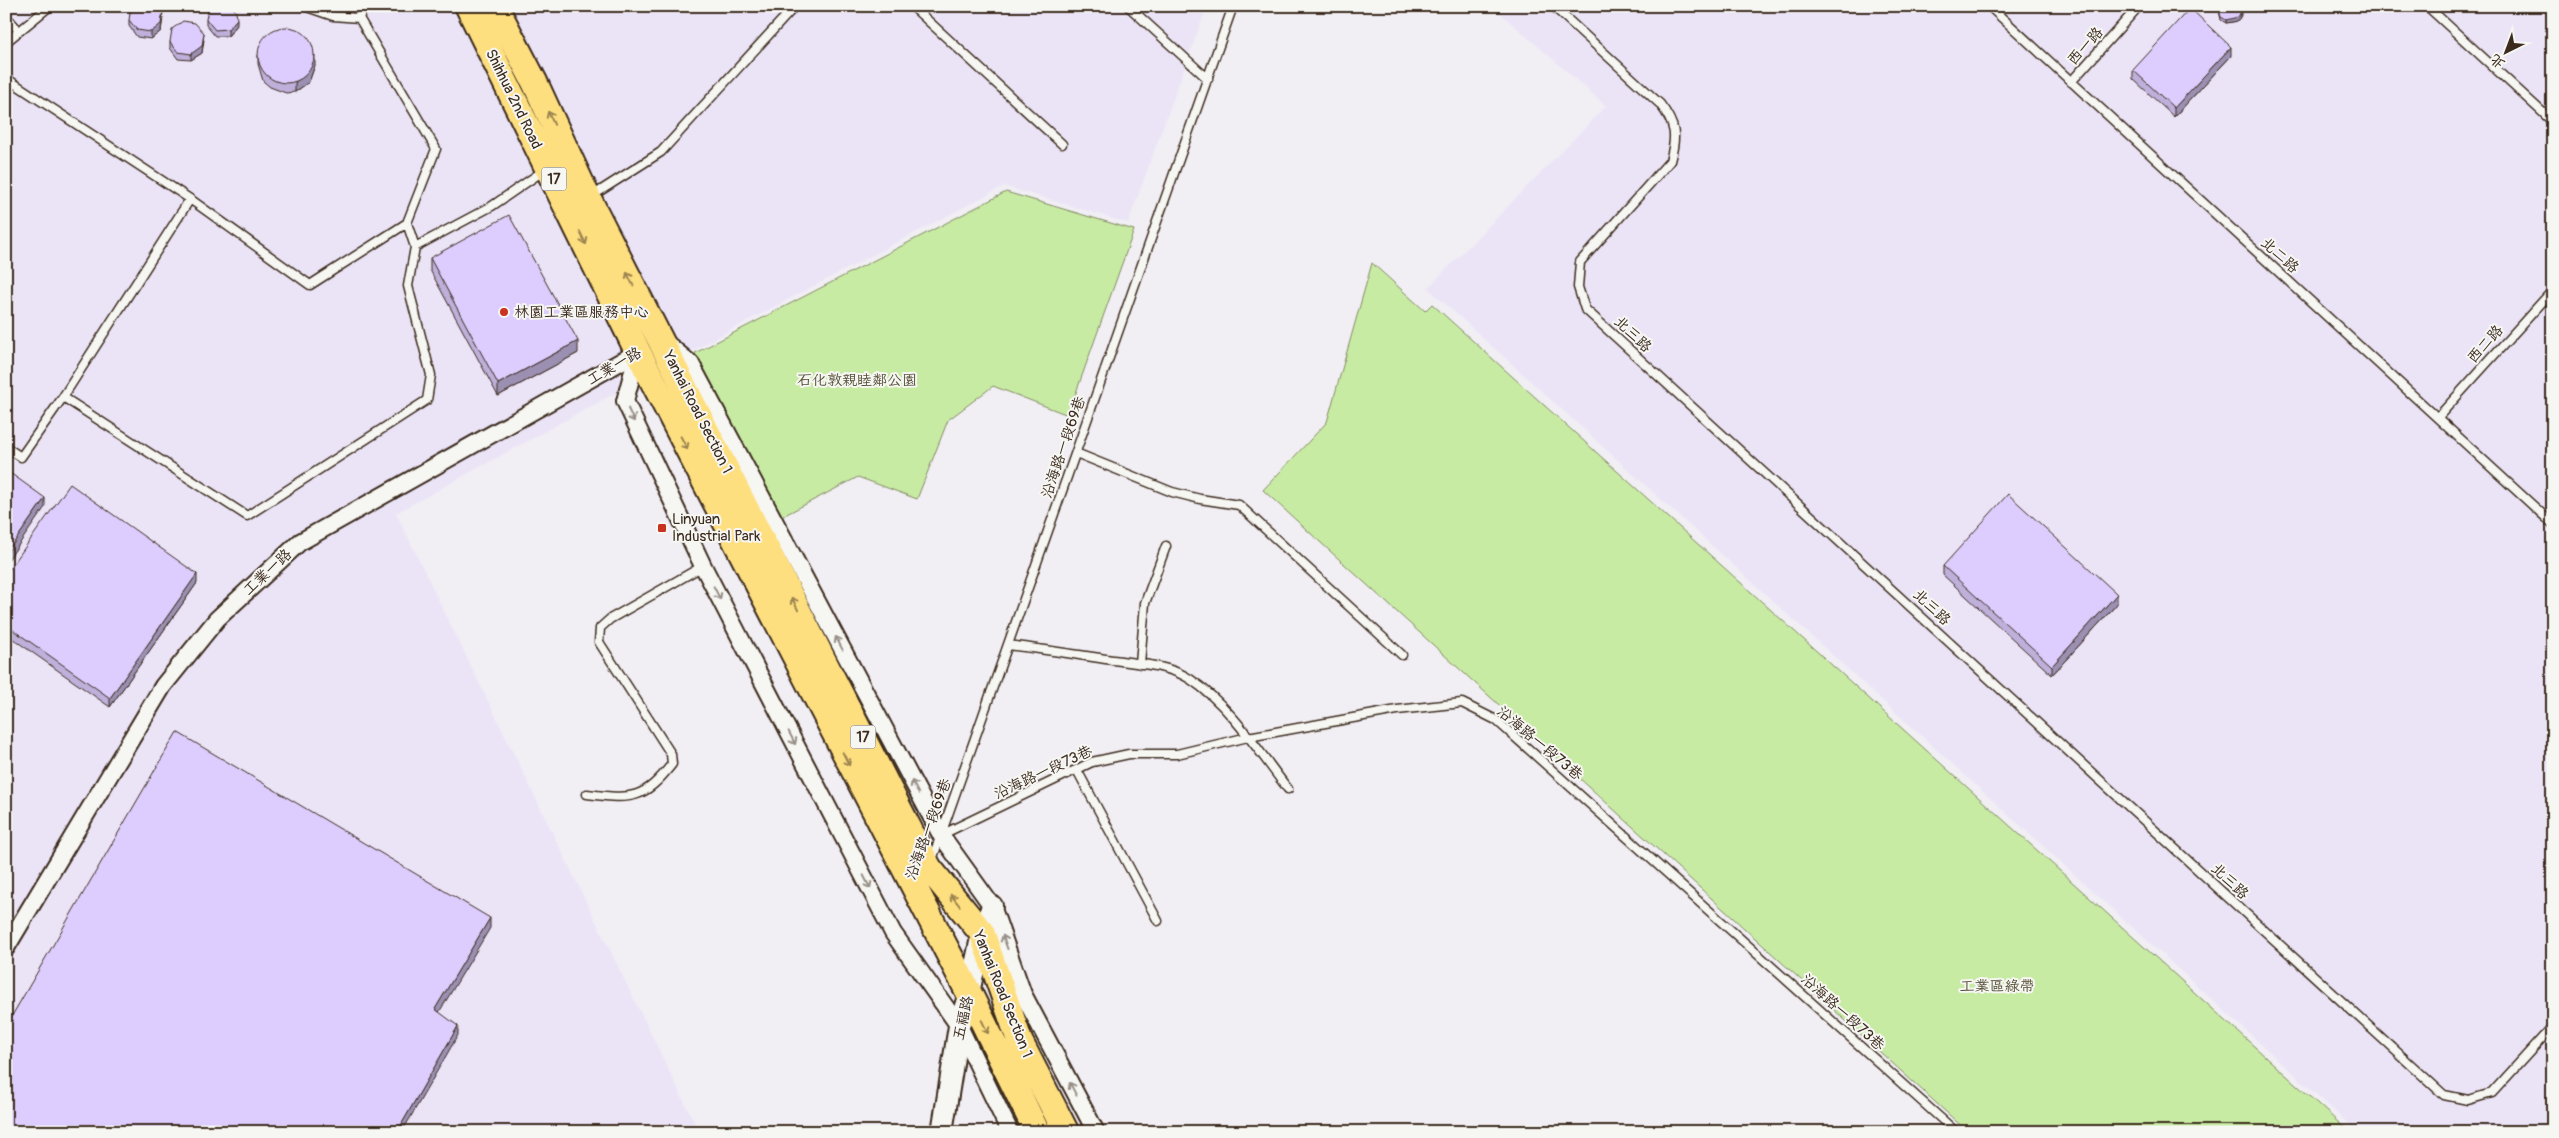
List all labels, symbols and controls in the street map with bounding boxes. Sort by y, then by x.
street label: 西一路 [2063,23,2107,69]
north arrow [2482,28,2532,78]
street label: Shihhua 2nd Road [481,46,546,152]
text: 北 [2487,50,2509,72]
one-way arrow [546,111,555,126]
road number: 17 [542,168,566,190]
one-way arrow [578,230,588,245]
street label: 北二路 [2257,233,2303,277]
one-way arrow [625,272,635,287]
place label: 林園工業區服務中心 [514,303,649,322]
marker: 林園工業區服務中心 [498,306,510,318]
street label: 北三路 [1610,312,1656,357]
street label: 西二路 [2463,321,2507,367]
street label: 工業一路 [584,343,645,390]
street label: Yanhai Road Section 1 [658,347,737,477]
park label: 石化敦親睦鄰公園 [797,371,917,390]
street label: 沿海路一段69巷 [1037,394,1090,501]
one-way arrow [627,407,637,422]
one-way arrow [679,435,689,450]
place label: Linyuan Industrial Park [672,510,761,546]
marker: Linyuan Industrial Park [656,522,668,534]
street label: 工業一路 [239,545,296,600]
street label: 北三路 [1909,585,1955,630]
one-way arrow [712,586,722,601]
one-way arrow [790,597,799,612]
one-way arrow [834,636,843,651]
street label: 沿海路一段73巷 [1493,702,1587,785]
road number: 17 [850,726,876,749]
one-way arrow [787,730,797,745]
street label: 沿海路一段73巷 [991,741,1095,804]
one-way arrow [841,751,851,766]
street label: 沿海路一段69巷 [901,776,956,882]
one-way arrow [910,779,920,794]
street label: 北三路 [2207,859,2253,904]
one-way arrow [862,874,872,889]
one-way arrow [950,894,961,907]
street label: Yanhai Road Section 1 [968,927,1037,1061]
one-way arrow [1000,934,1009,950]
street label: 沿海路一段73巷 [1797,970,1889,1055]
park label: 工業區綠帶 [1959,977,2035,996]
street label: 五福路 [949,994,978,1042]
one-way arrow [981,1019,991,1034]
one-way arrow [1068,1081,1078,1096]

